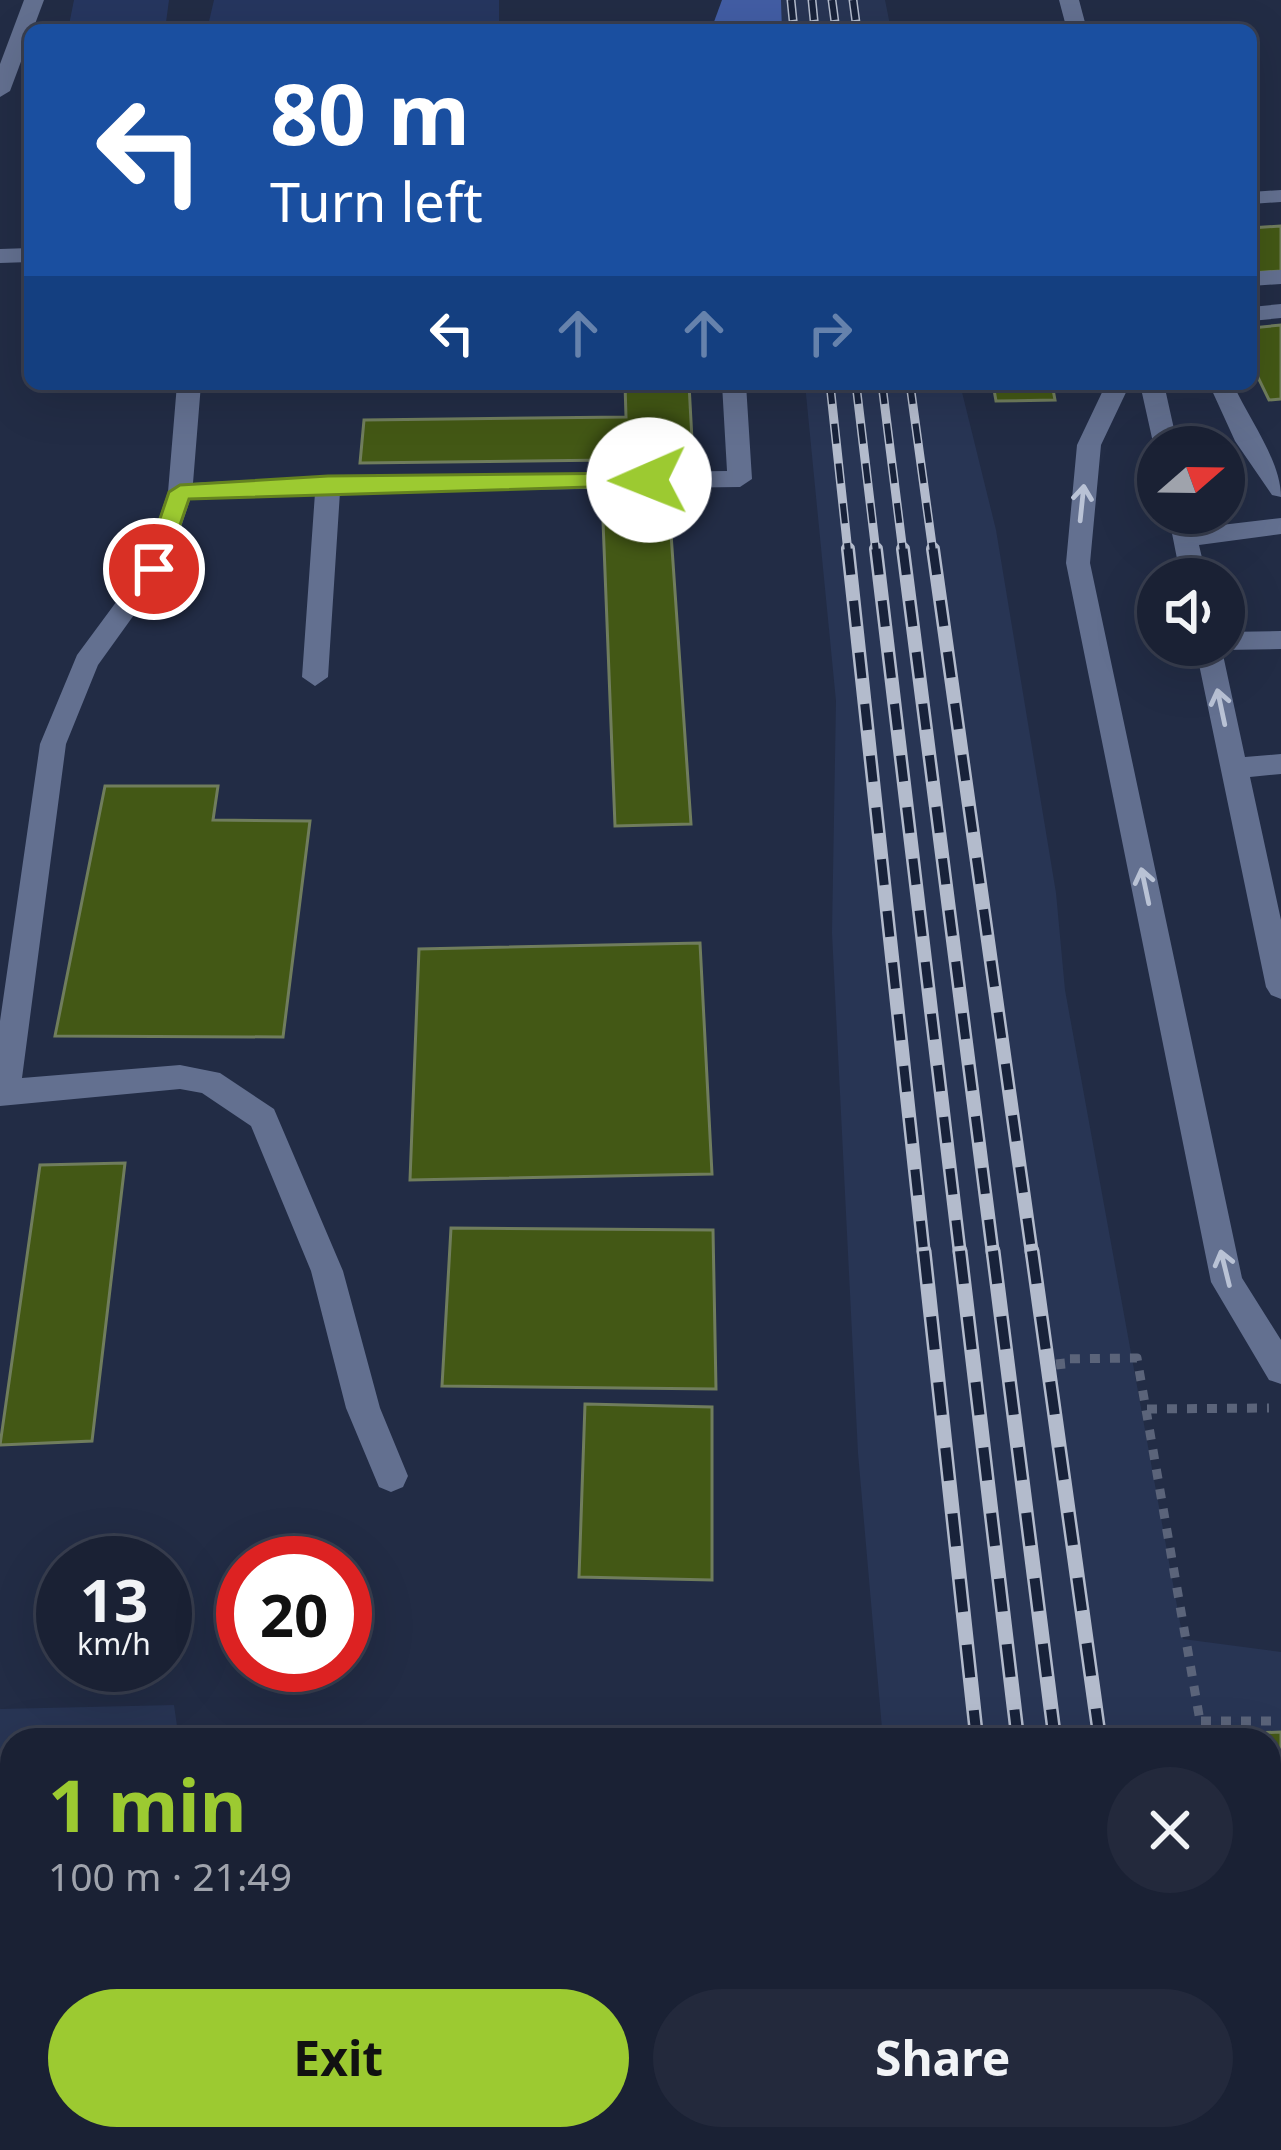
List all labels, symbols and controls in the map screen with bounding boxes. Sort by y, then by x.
text: 80 m [270,55,470,170]
icon: left [72,72,228,228]
text: Turn left [270,164,483,238]
icon: left [419,300,485,366]
icon: ahead [545,300,611,366]
icon: ahead [671,300,737,366]
icon: right [797,300,863,366]
position arrow [586,417,712,543]
north arrow [1137,426,1245,534]
map controls [1137,426,1245,666]
one-way arrow [1071,484,1094,523]
pin [103,518,205,620]
icon: arrive [121,536,187,602]
button: sound [1137,558,1245,666]
one-way arrow [1209,688,1232,726]
one-way arrow [1133,868,1155,907]
one-way arrow [1213,1250,1235,1288]
speed limit sign: 20 [216,1536,372,1692]
text: 13 [80,1558,148,1640]
text: km/h [77,1623,151,1664]
text: 1 min [48,1755,246,1853]
button: close [1107,1767,1233,1893]
text: 100 m · 21:49 [48,1849,292,1902]
button: Exit [48,1989,629,2127]
button: Share [653,1989,1233,2127]

